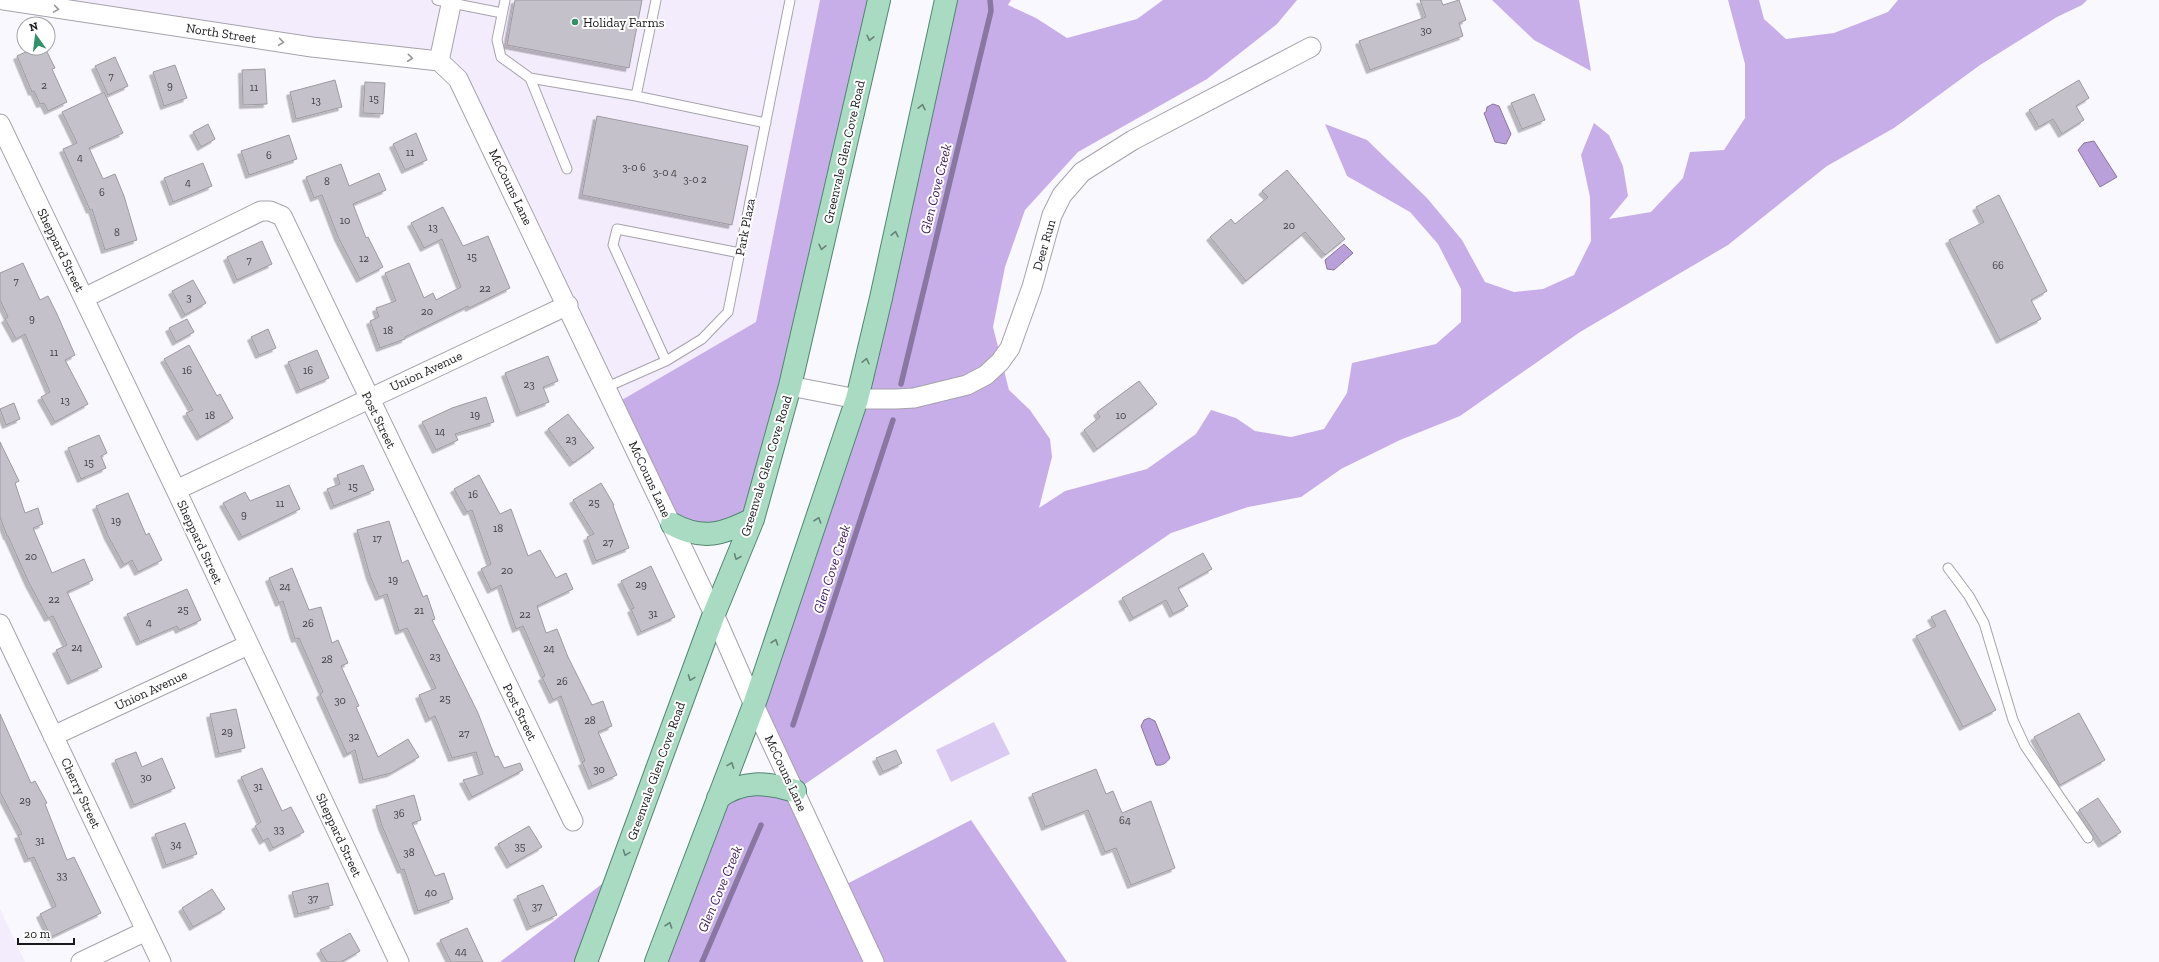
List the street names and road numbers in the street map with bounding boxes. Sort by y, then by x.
street label: North Street [185,20,257,46]
street label: Greenvale Glen Cove Road [820,79,868,225]
street label: McCouns Lane [486,147,536,227]
street label: Park Plaza [732,196,758,257]
street label: Sheppard Street [34,206,88,294]
street label: Deer Run [1030,217,1059,272]
street label: Union Avenue [387,348,465,394]
street label: Post Street [359,389,399,451]
street label: Greenvale Glen Cove Road [737,394,795,538]
street label: McCouns Lane [626,438,674,520]
street label: Sheppard Street [174,498,226,586]
street label: Union Avenue [112,667,190,713]
street label: Post Street [500,681,540,743]
street label: Greenvale Glen Cove Road [624,700,688,842]
street label: McCouns Lane [762,732,810,814]
street label: Cherry Street [58,755,104,831]
street label: Sheppard Street [313,791,365,879]

